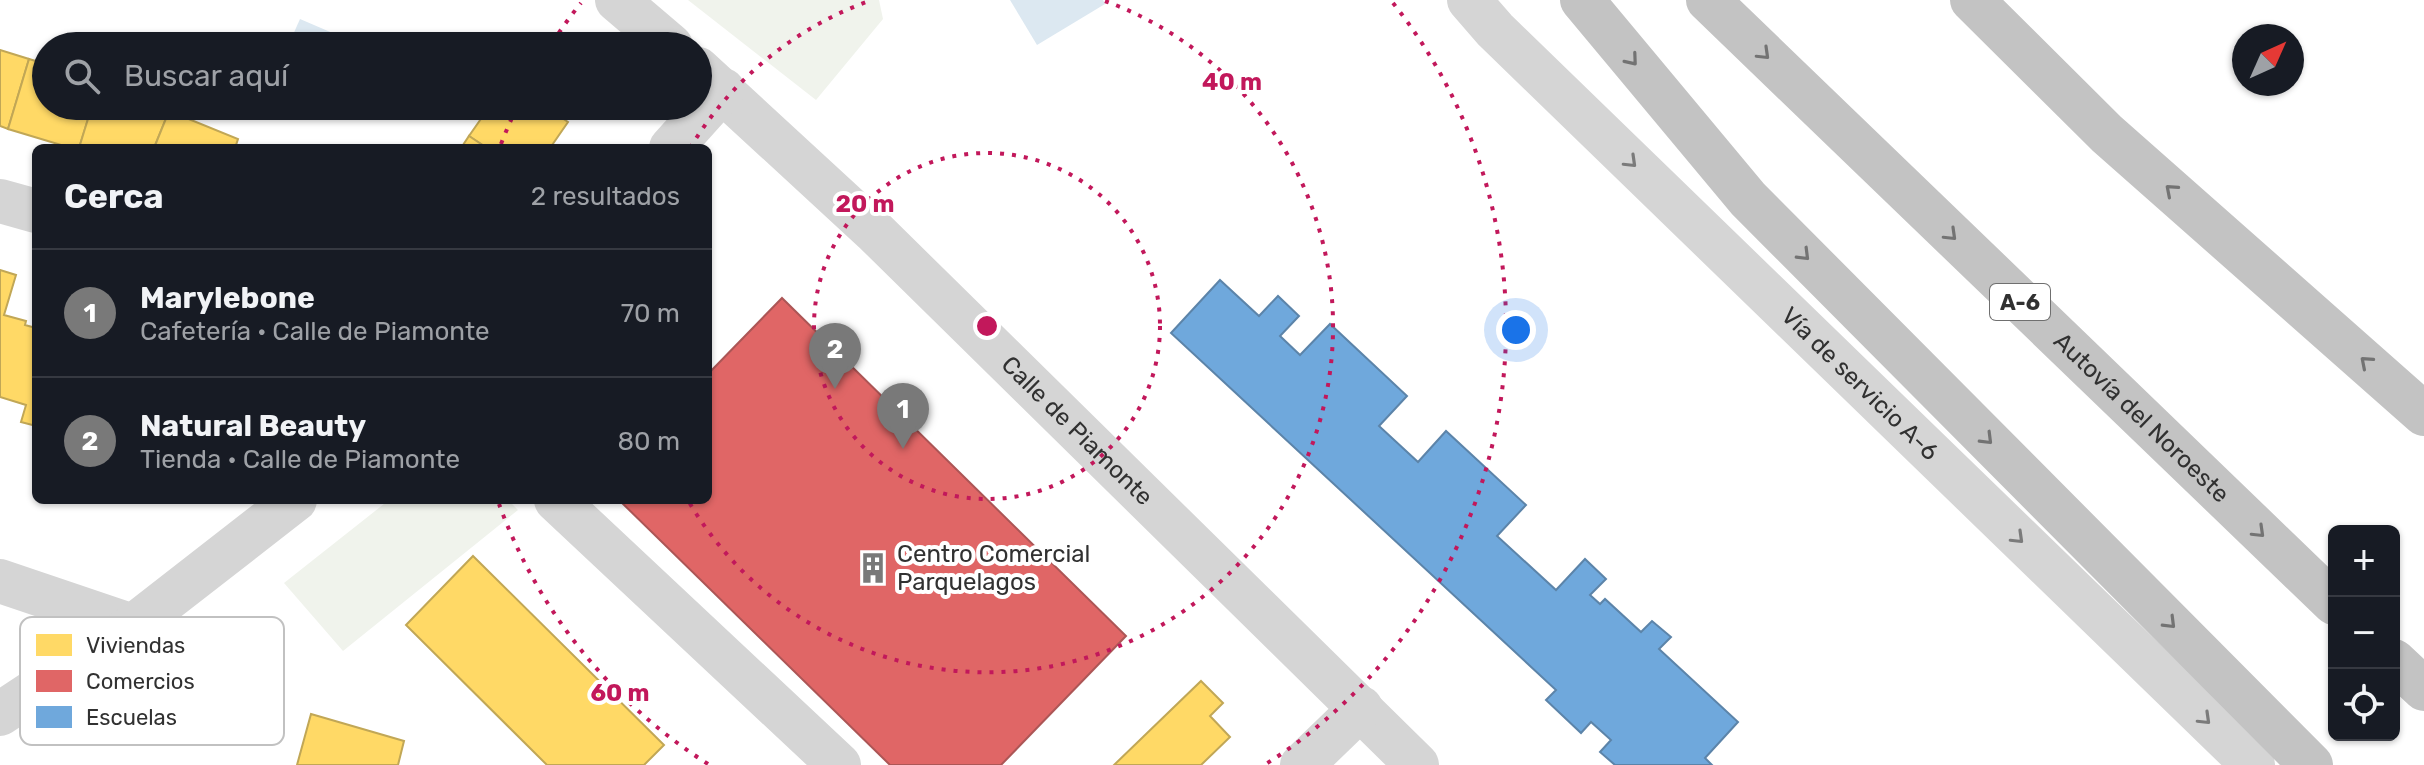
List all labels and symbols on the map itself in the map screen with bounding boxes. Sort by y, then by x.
north arrow [2232,24,2304,96]
one-way arrow [1755,45,1769,60]
one-way arrow [1622,51,1637,65]
text: 40 m [1202,68,1262,96]
one-way arrow [1622,153,1636,168]
one-way arrow [2165,185,2180,200]
text: 20 m [835,190,895,218]
one-way arrow [1942,226,1956,240]
one-way arrow [1794,246,1809,260]
road number: A-6 [1990,284,2050,320]
street label: Vía de servicio A-6 [1776,301,1944,466]
your location [1496,310,1536,350]
centre of rings [973,312,1001,340]
pin: 2 [809,323,861,389]
street label: Autovía del Noroeste [2048,327,2235,508]
street label: Calle de Piamonte [996,350,1158,511]
one-way arrow [2360,357,2375,372]
pin: 1 [877,383,929,449]
one-way arrow [1978,430,1992,444]
one-way arrow [2250,522,2265,536]
one-way arrow [2009,529,2023,544]
place label: Centro Comercial Parquelagos [897,540,1090,596]
building icon: Centro Comercial Parquelagos [856,551,890,585]
one-way arrow [2161,614,2175,629]
legend [20,617,284,745]
text: Viviendas [86,632,185,659]
text: Comercios [86,668,195,695]
text: 60 m [590,679,650,707]
text: Escuelas [86,704,177,731]
one-way arrow [2196,710,2210,724]

